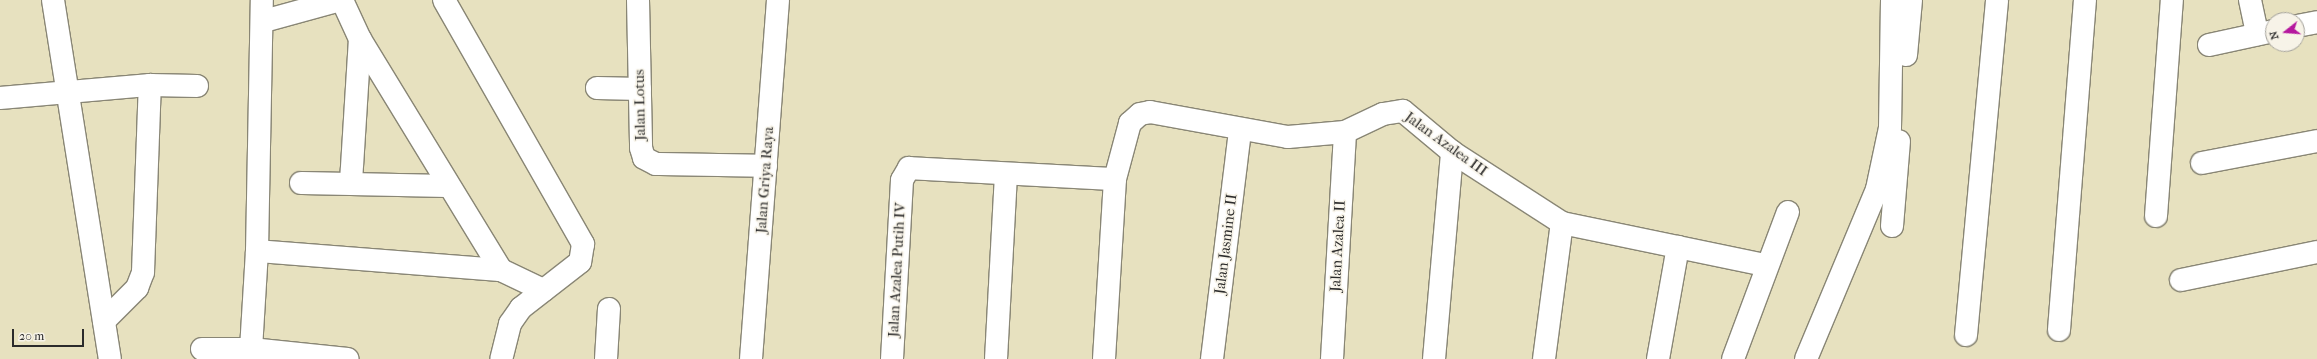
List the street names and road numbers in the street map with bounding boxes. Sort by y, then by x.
street label: Jalan Lotus [630,69,650,141]
street label: Jalan Azalea III [1401,108,1491,180]
street label: Jalan Griya Raya [752,126,778,234]
street label: Jalan Jasmine II [1211,193,1241,295]
street label: Jalan Azalea II [1327,200,1349,292]
street label: Jalan Azalea Putih IV [884,202,910,338]

